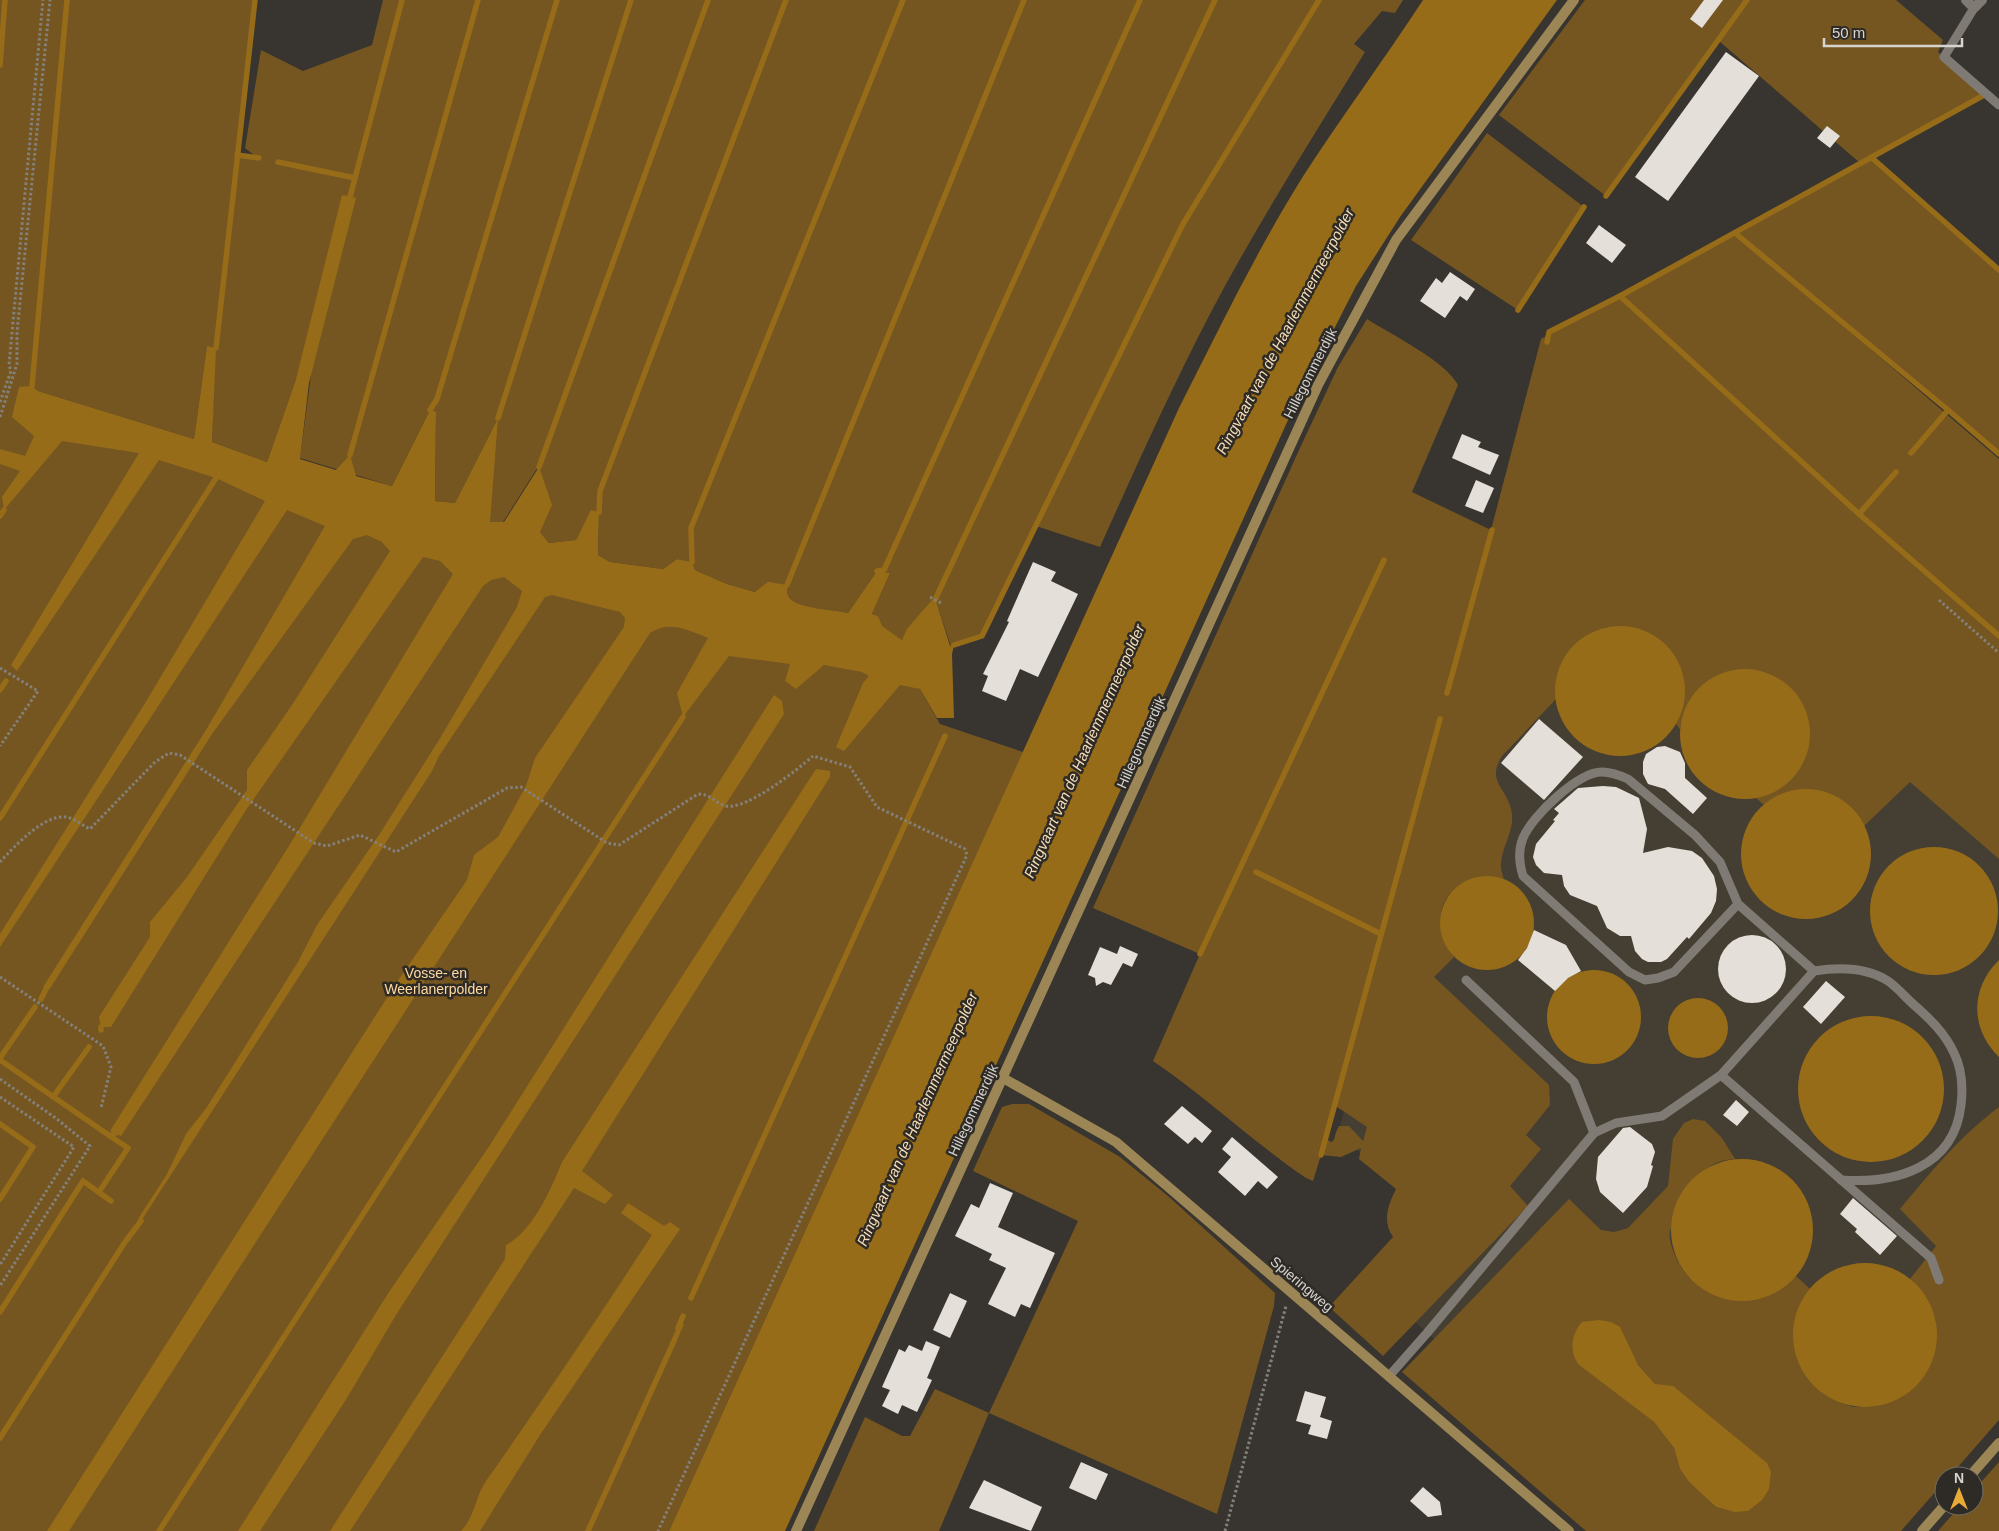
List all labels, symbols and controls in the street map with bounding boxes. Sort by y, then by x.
scale bar [1824,15,1962,47]
text: 50 m [1832,24,1865,41]
water label: Ringvaart van de Haarlemmermeerpolder [1213,204,1358,457]
street label: Hillegommerdijk [1280,324,1340,421]
water label: Ringvaart van de Haarlemmermeerpolder [1020,621,1148,881]
street label: Hillegommerdijk [1113,692,1169,791]
park label: Vosse- en Weerlanerpolder [384,965,488,997]
water label: Ringvaart van de Haarlemmermeerpolder [853,989,981,1249]
street label: Hillegommerdijk [945,1061,1002,1159]
street label: Spieringweg [1267,1253,1337,1315]
north arrow [1934,1466,1984,1516]
text: N [1954,1470,1964,1486]

